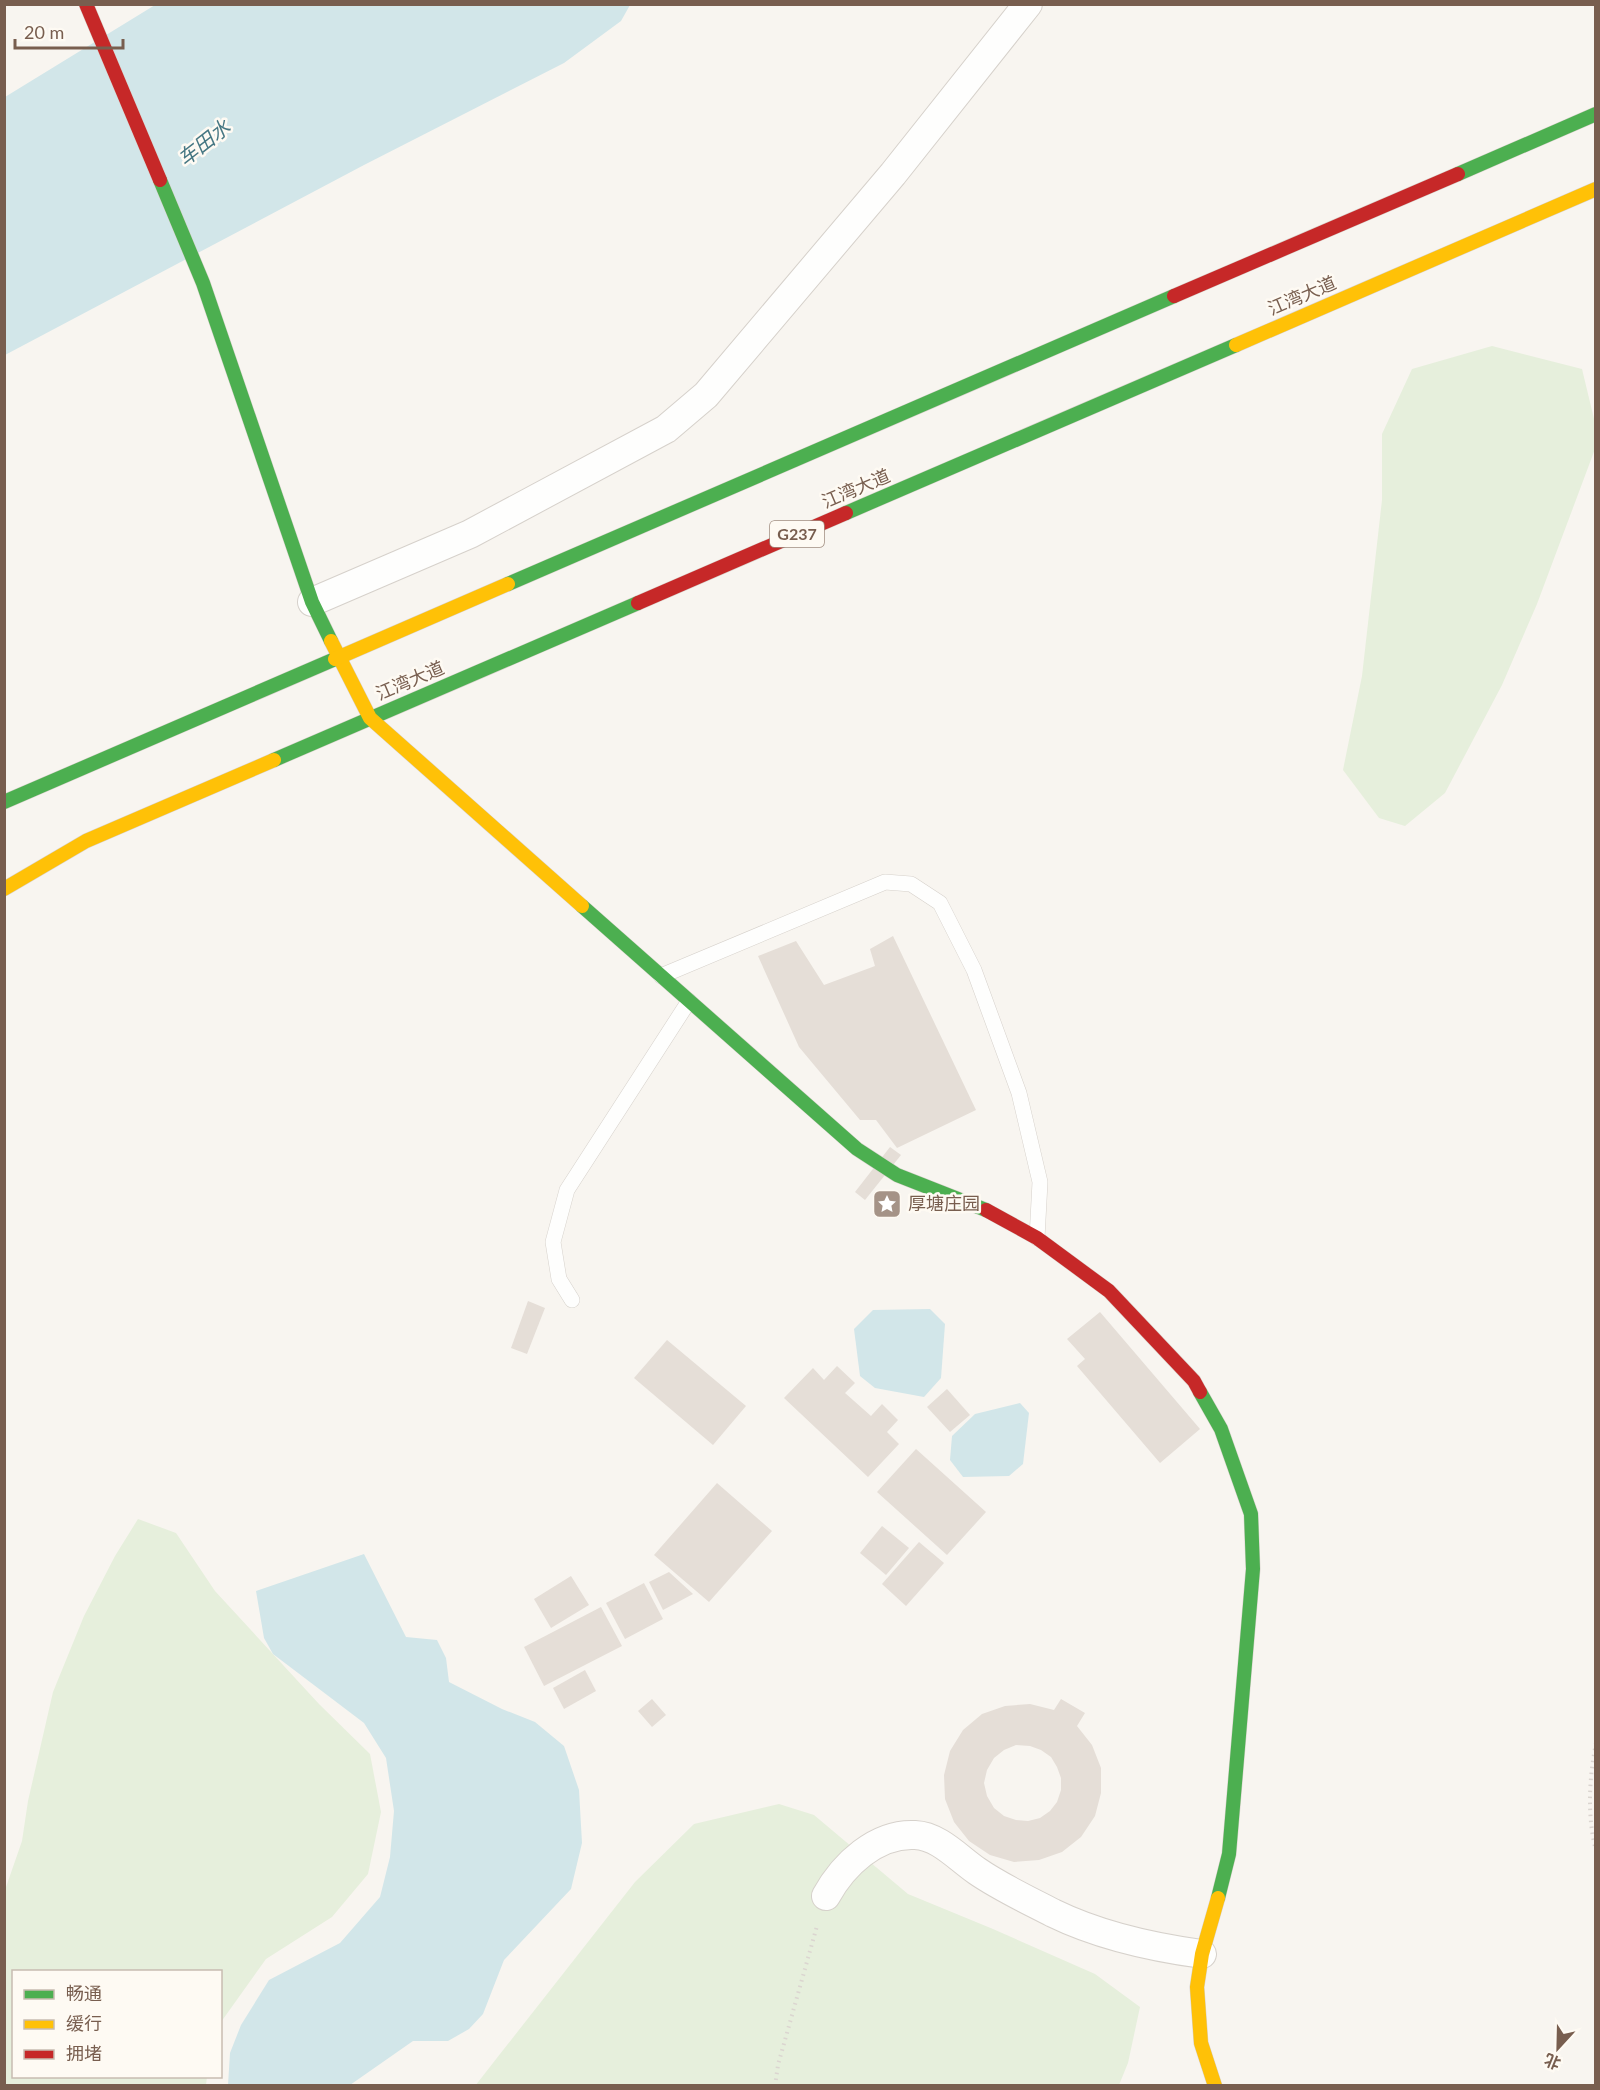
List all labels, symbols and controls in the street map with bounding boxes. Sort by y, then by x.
scale bar [15,12,123,50]
text: 20 m [24,21,64,43]
water label: 车田水 [172,114,235,170]
street label: 江湾大道 [1264,271,1339,319]
street label: 江湾大道 [818,464,893,512]
road number: G237 [770,521,824,547]
street label: 江湾大道 [372,656,447,704]
place icon: 厚塘庄园 [871,1188,903,1220]
place label: 厚塘庄园 [908,1192,980,1214]
legend [12,1970,222,2078]
text: 畅通 [66,1982,102,2004]
text: 缓行 [66,2012,102,2034]
north arrow [1528,2018,1588,2078]
text: 拥堵 [66,2042,102,2064]
text: 北 [1541,2051,1563,2074]

